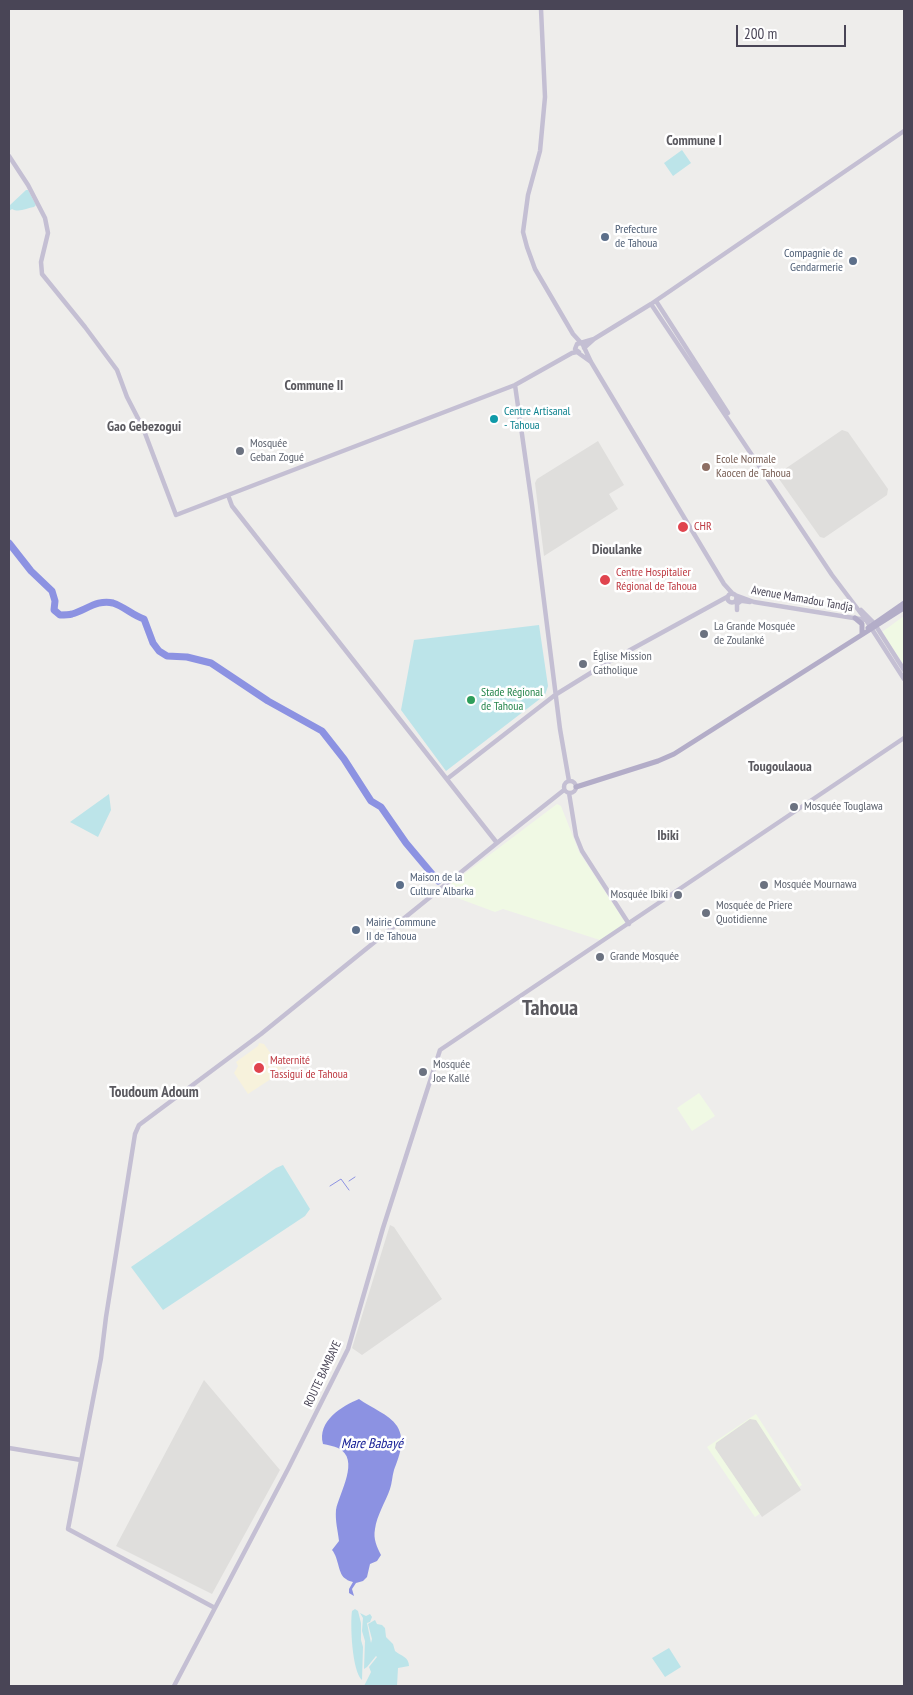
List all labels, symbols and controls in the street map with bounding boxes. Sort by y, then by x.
scale bar [738,15,848,47]
text: 200 m [744,24,777,43]
district label: Commune I [666,133,722,149]
place label: Prefecture de Tahoua [615,223,657,251]
marker: Prefecture de Tahoua [599,231,611,243]
place label: Compagnie de Gendarmerie [784,247,843,275]
marker: Compagnie de Gendarmerie [847,255,859,267]
district label: Commune II [285,378,343,394]
place label: Centre Artisanal - Tahoua [504,405,570,433]
marker: Centre Artisanal - Tahoua [488,413,500,425]
district label: Gao Gebezogui [107,419,181,435]
place label: Mosquée Geban Zogué [250,437,304,465]
marker: Mosquée Geban Zogué [234,445,246,457]
place label: Ecole Normale Kaocen de Tahoua [716,453,791,481]
marker: Ecole Normale Kaocen de Tahoua [700,461,712,473]
marker: CHR [676,520,690,534]
place label: CHR [694,520,712,534]
district label: Dioulanke [592,542,642,558]
place label: Centre Hospitalier Régional de Tahoua [616,566,697,594]
marker: Centre Hospitalier Régional de Tahoua [598,573,612,587]
street label: Avenue Mamadou Tandja [750,583,854,615]
place label: La Grande Mosquée de Zoulanké [714,620,795,648]
marker: La Grande Mosquée de Zoulanké [698,628,710,640]
place label: Église Mission Catholique [593,650,652,678]
marker: Église Mission Catholique [577,658,589,670]
place label: Stade Régional de Tahoua [481,686,543,714]
marker: Stade Régional de Tahoua [465,694,477,706]
district label: Tougoulaoua [748,759,812,775]
place label: Mosquée Touglawa [804,800,883,814]
marker: Mosquée Touglawa [788,801,800,813]
district label: Ibiki [657,828,679,844]
place label: Maison de la Culture Albarka [410,871,474,899]
place label: Mosquée Mournawa [774,878,857,892]
marker: Maison de la Culture Albarka [394,879,406,891]
marker: Mosquée Mournawa [758,879,770,891]
place label: Mosquée Ibiki [610,888,668,902]
marker: Mosquée Ibiki [672,889,684,901]
place label: Mosquée de Priere Quotidienne [716,899,793,927]
marker: Mosquée de Priere Quotidienne [700,907,712,919]
place label: Mairie Commune II de Tahoua [366,916,436,944]
marker: Mairie Commune II de Tahoua [350,924,362,936]
place label: Grande Mosquée [610,950,679,964]
marker: Grande Mosquée [594,951,606,963]
district label: Tahoua [522,996,578,1022]
place label: Maternité Tassigui de Tahoua [270,1054,348,1082]
place label: Mosquée Joe Kallé [433,1058,470,1086]
marker: Maternité Tassigui de Tahoua [252,1061,266,1075]
marker: Mosquée Joe Kallé [417,1066,429,1078]
district label: Toudoum Adoum [109,1084,199,1102]
street label: ROUTE BAMBAYE [301,1339,345,1409]
water label: Mare Babayé [341,1436,403,1452]

